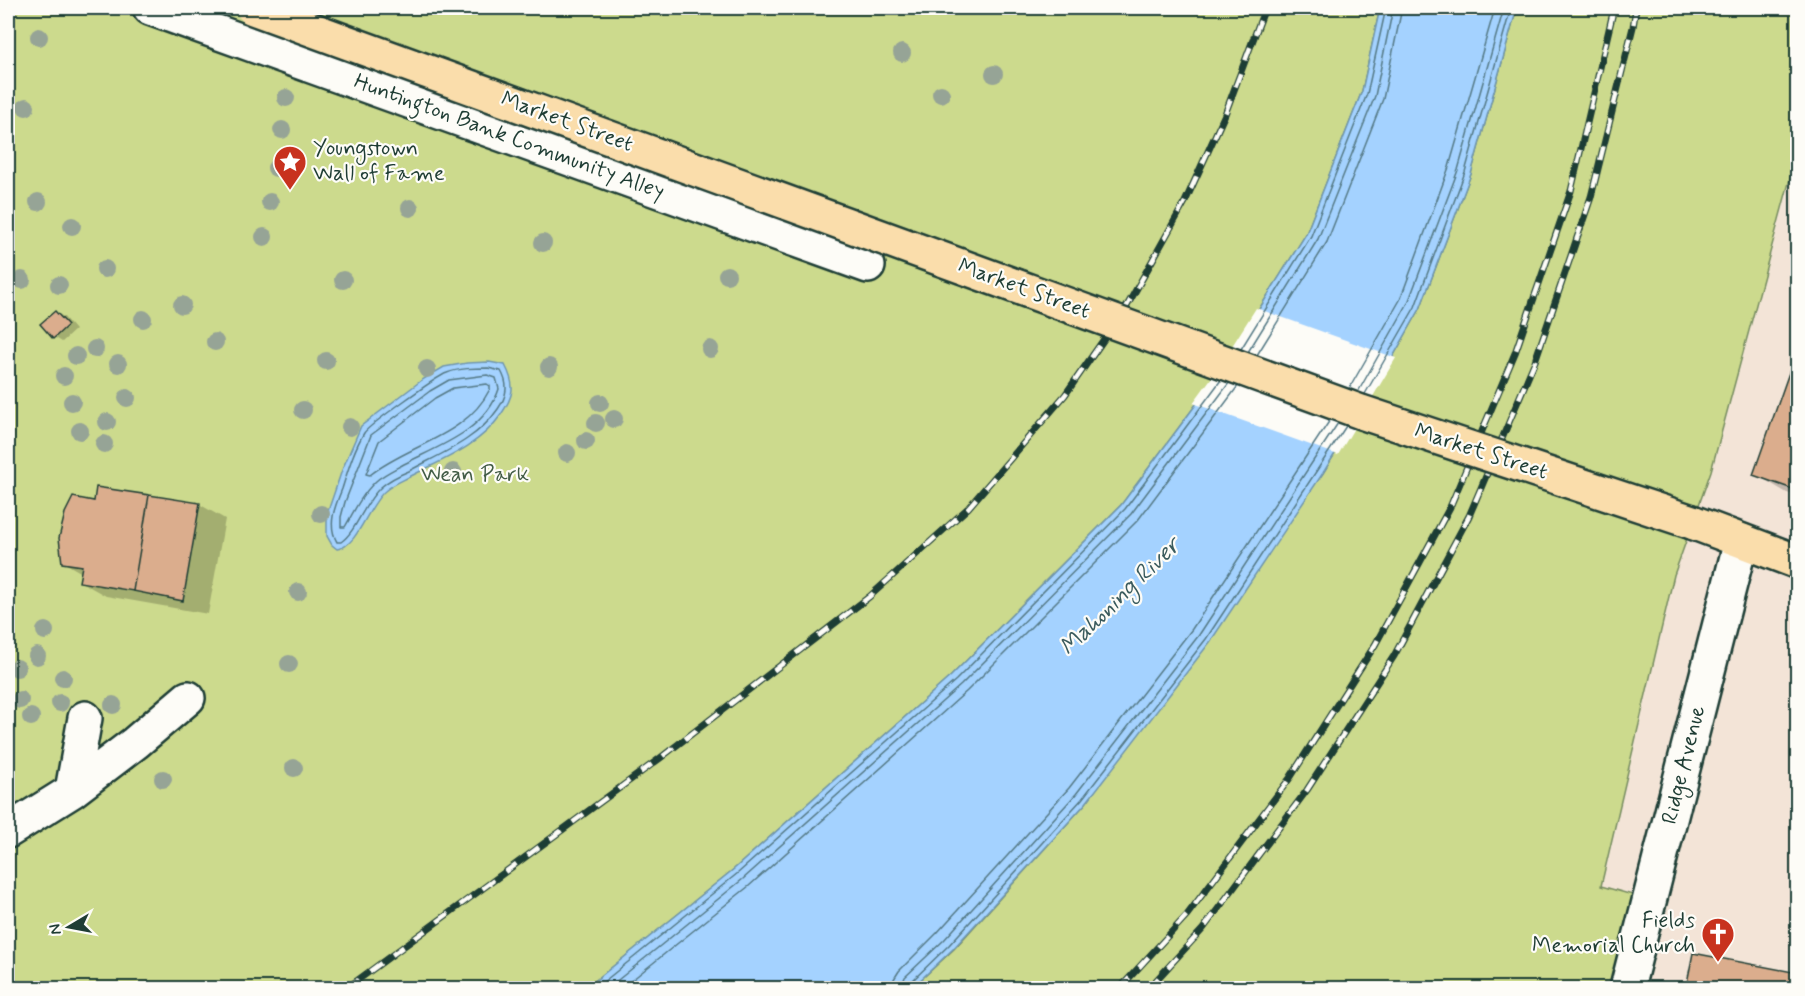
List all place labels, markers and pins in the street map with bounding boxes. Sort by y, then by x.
place label: Youngstown Wall of Fame [313,135,445,188]
place icon: Youngstown Wall of Fame [272,144,308,191]
place label: Fields Memorial Church [1532,907,1695,960]
church icon: Fields Memorial Church [1700,916,1736,963]

